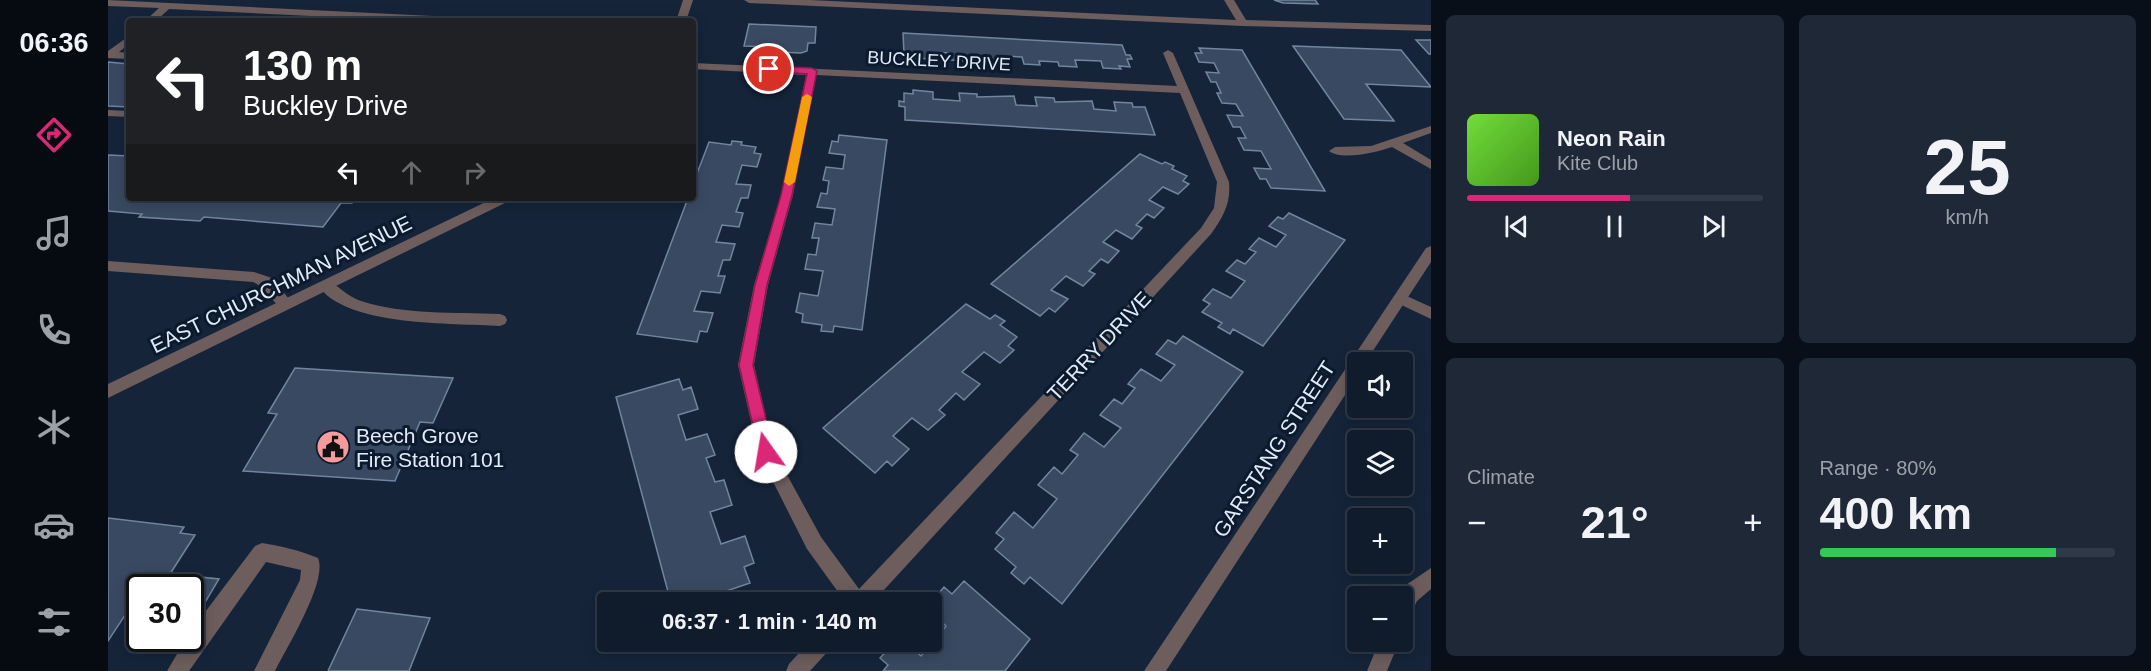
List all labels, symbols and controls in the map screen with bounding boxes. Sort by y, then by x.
text: 06:36 [19,28,89,58]
icon: left [144,42,222,120]
text: 130 m [243,42,362,89]
pin [743,43,794,94]
street label: BUCKLEY DRIVE [867,47,1011,75]
icon: arrive [752,52,785,85]
text: Buckley Drive [243,91,408,121]
icon: directions [33,114,75,156]
text: 25 [1924,123,2011,211]
text: Neon Rain [1557,126,1666,151]
text: Kite Club [1557,152,1638,174]
icon: left [332,156,365,189]
icon: ahead [395,156,428,189]
icon: right [458,156,491,189]
text: km/h [1946,206,1989,228]
icon: previous [1500,210,1533,243]
icon: pause [1598,210,1631,243]
icon: next [1697,210,1730,243]
street label: EAST CHURCHMAN AVENUE [147,211,415,357]
icon: music [33,212,75,254]
street label: TERRY DRIVE [1043,287,1155,405]
icon: phone [33,309,75,351]
map controls [1347,352,1413,652]
button: sound [1347,352,1413,418]
street label: GARSTANG STREET [1209,357,1340,541]
icon: climate [33,406,75,448]
position arrow [734,420,798,484]
place label: Beech Grove Fire Station 101 [356,424,504,471]
public building icon: Beech Grove Fire Station 101 [315,429,351,465]
button: layers [1347,430,1413,496]
text: Range · 80% [1820,457,1936,479]
text: Climate [1467,466,1535,488]
text: 400 km [1820,488,1972,539]
text: 21° [1581,497,1649,548]
icon: car [33,504,75,546]
text: − [1467,504,1486,541]
text: + [1743,504,1763,541]
button: + [1347,508,1413,574]
speed limit sign: 30 [126,574,204,652]
button: − [1347,586,1413,652]
icon: filters [33,601,75,643]
text: 06:37 · 1 min · 140 m [662,609,877,634]

